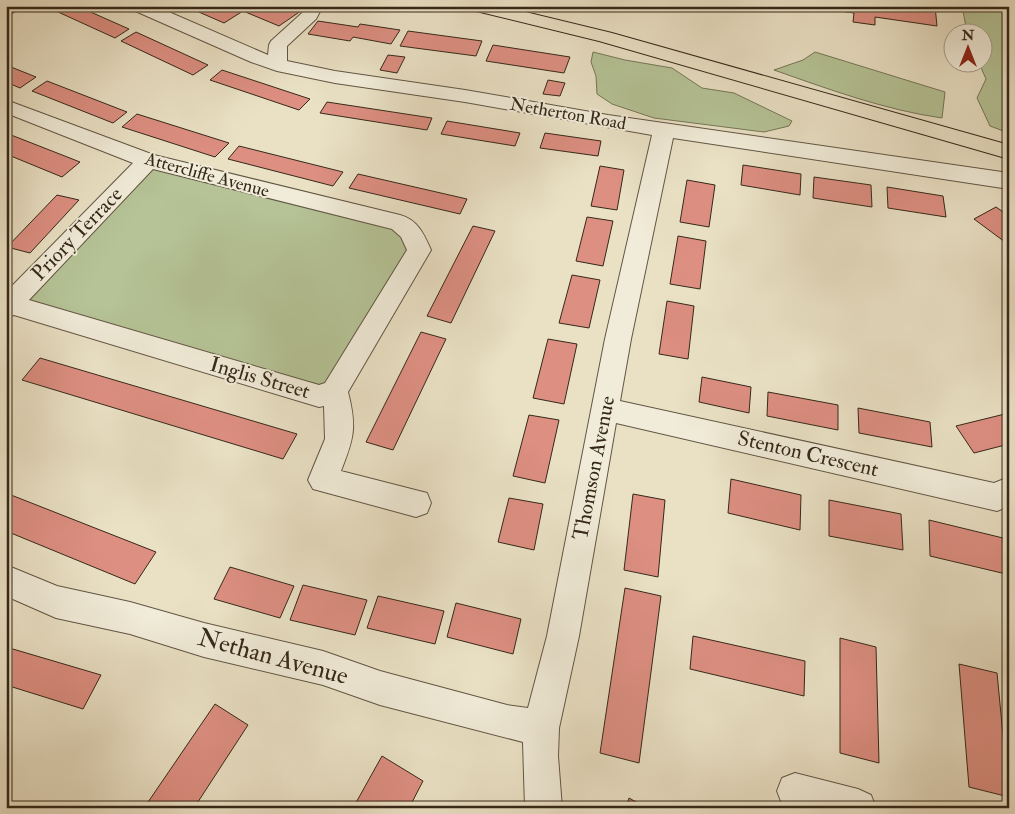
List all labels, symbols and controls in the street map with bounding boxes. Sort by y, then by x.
north arrow [942,22,992,72]
text: N [961,27,975,44]
street label: Netherton Road [508,92,628,136]
street label: Attercliffe Avenue [141,147,272,203]
street label: Priory Terrace [26,181,129,287]
street label: Inglis Street [207,351,313,405]
street label: Thomson Avenue [567,393,621,542]
street label: Stenton Crescent [735,425,881,483]
street label: Nethan Avenue [194,622,352,692]

